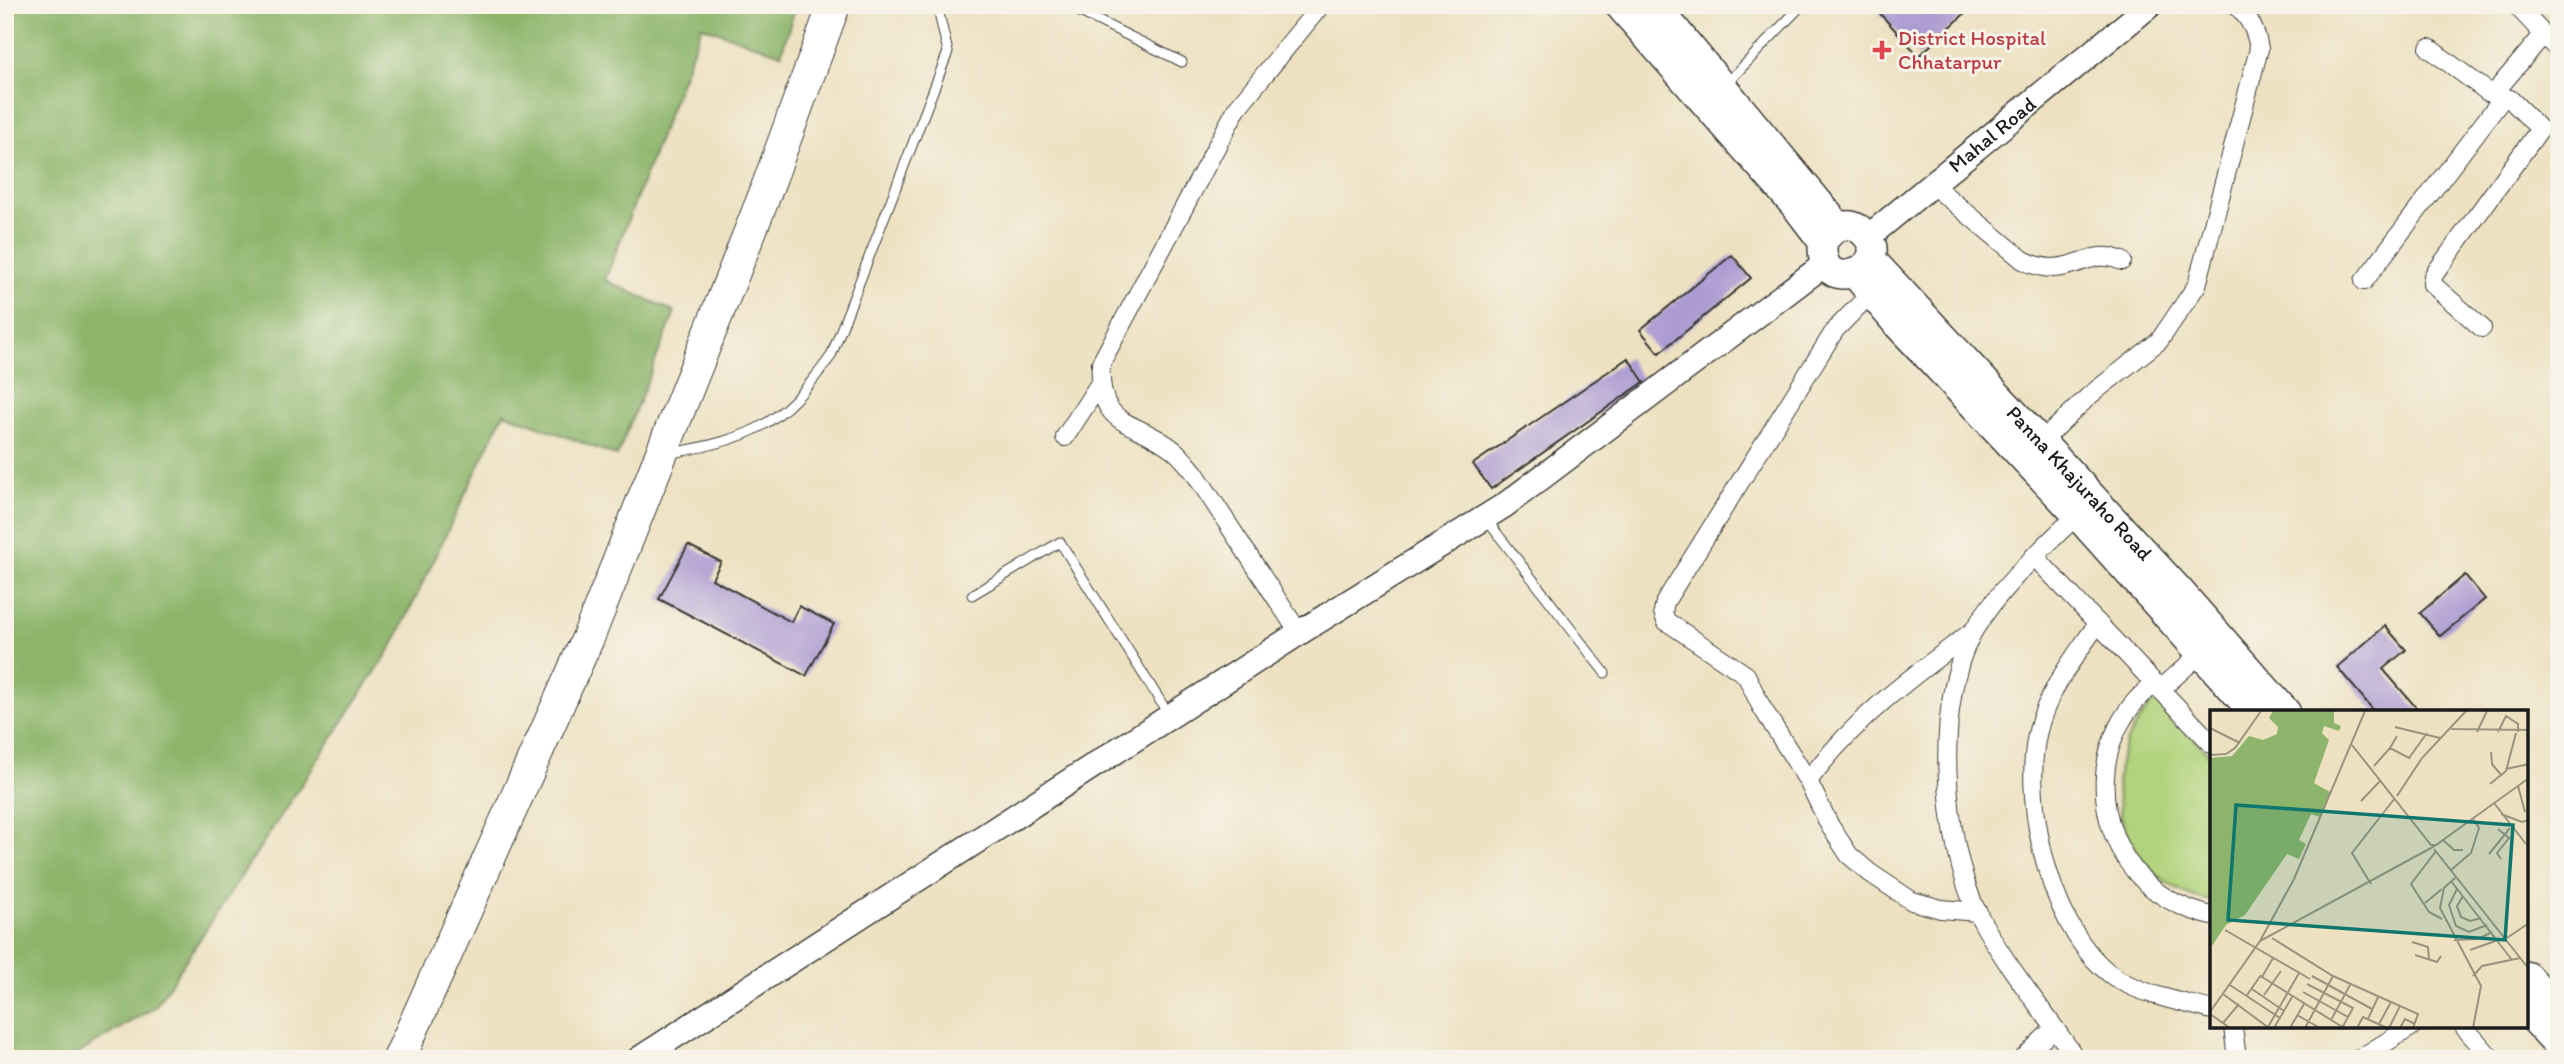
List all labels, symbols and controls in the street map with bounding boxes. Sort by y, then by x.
place label: District Hospital Chhatarpur [1898,25,2046,74]
marker: District Hospital Chhatarpur [1872,40,1892,60]
street label: Mahal Road [1943,91,2041,178]
street label: Panna Khajuraho Road [2002,400,2158,566]
inset map [2210,710,2529,1029]

